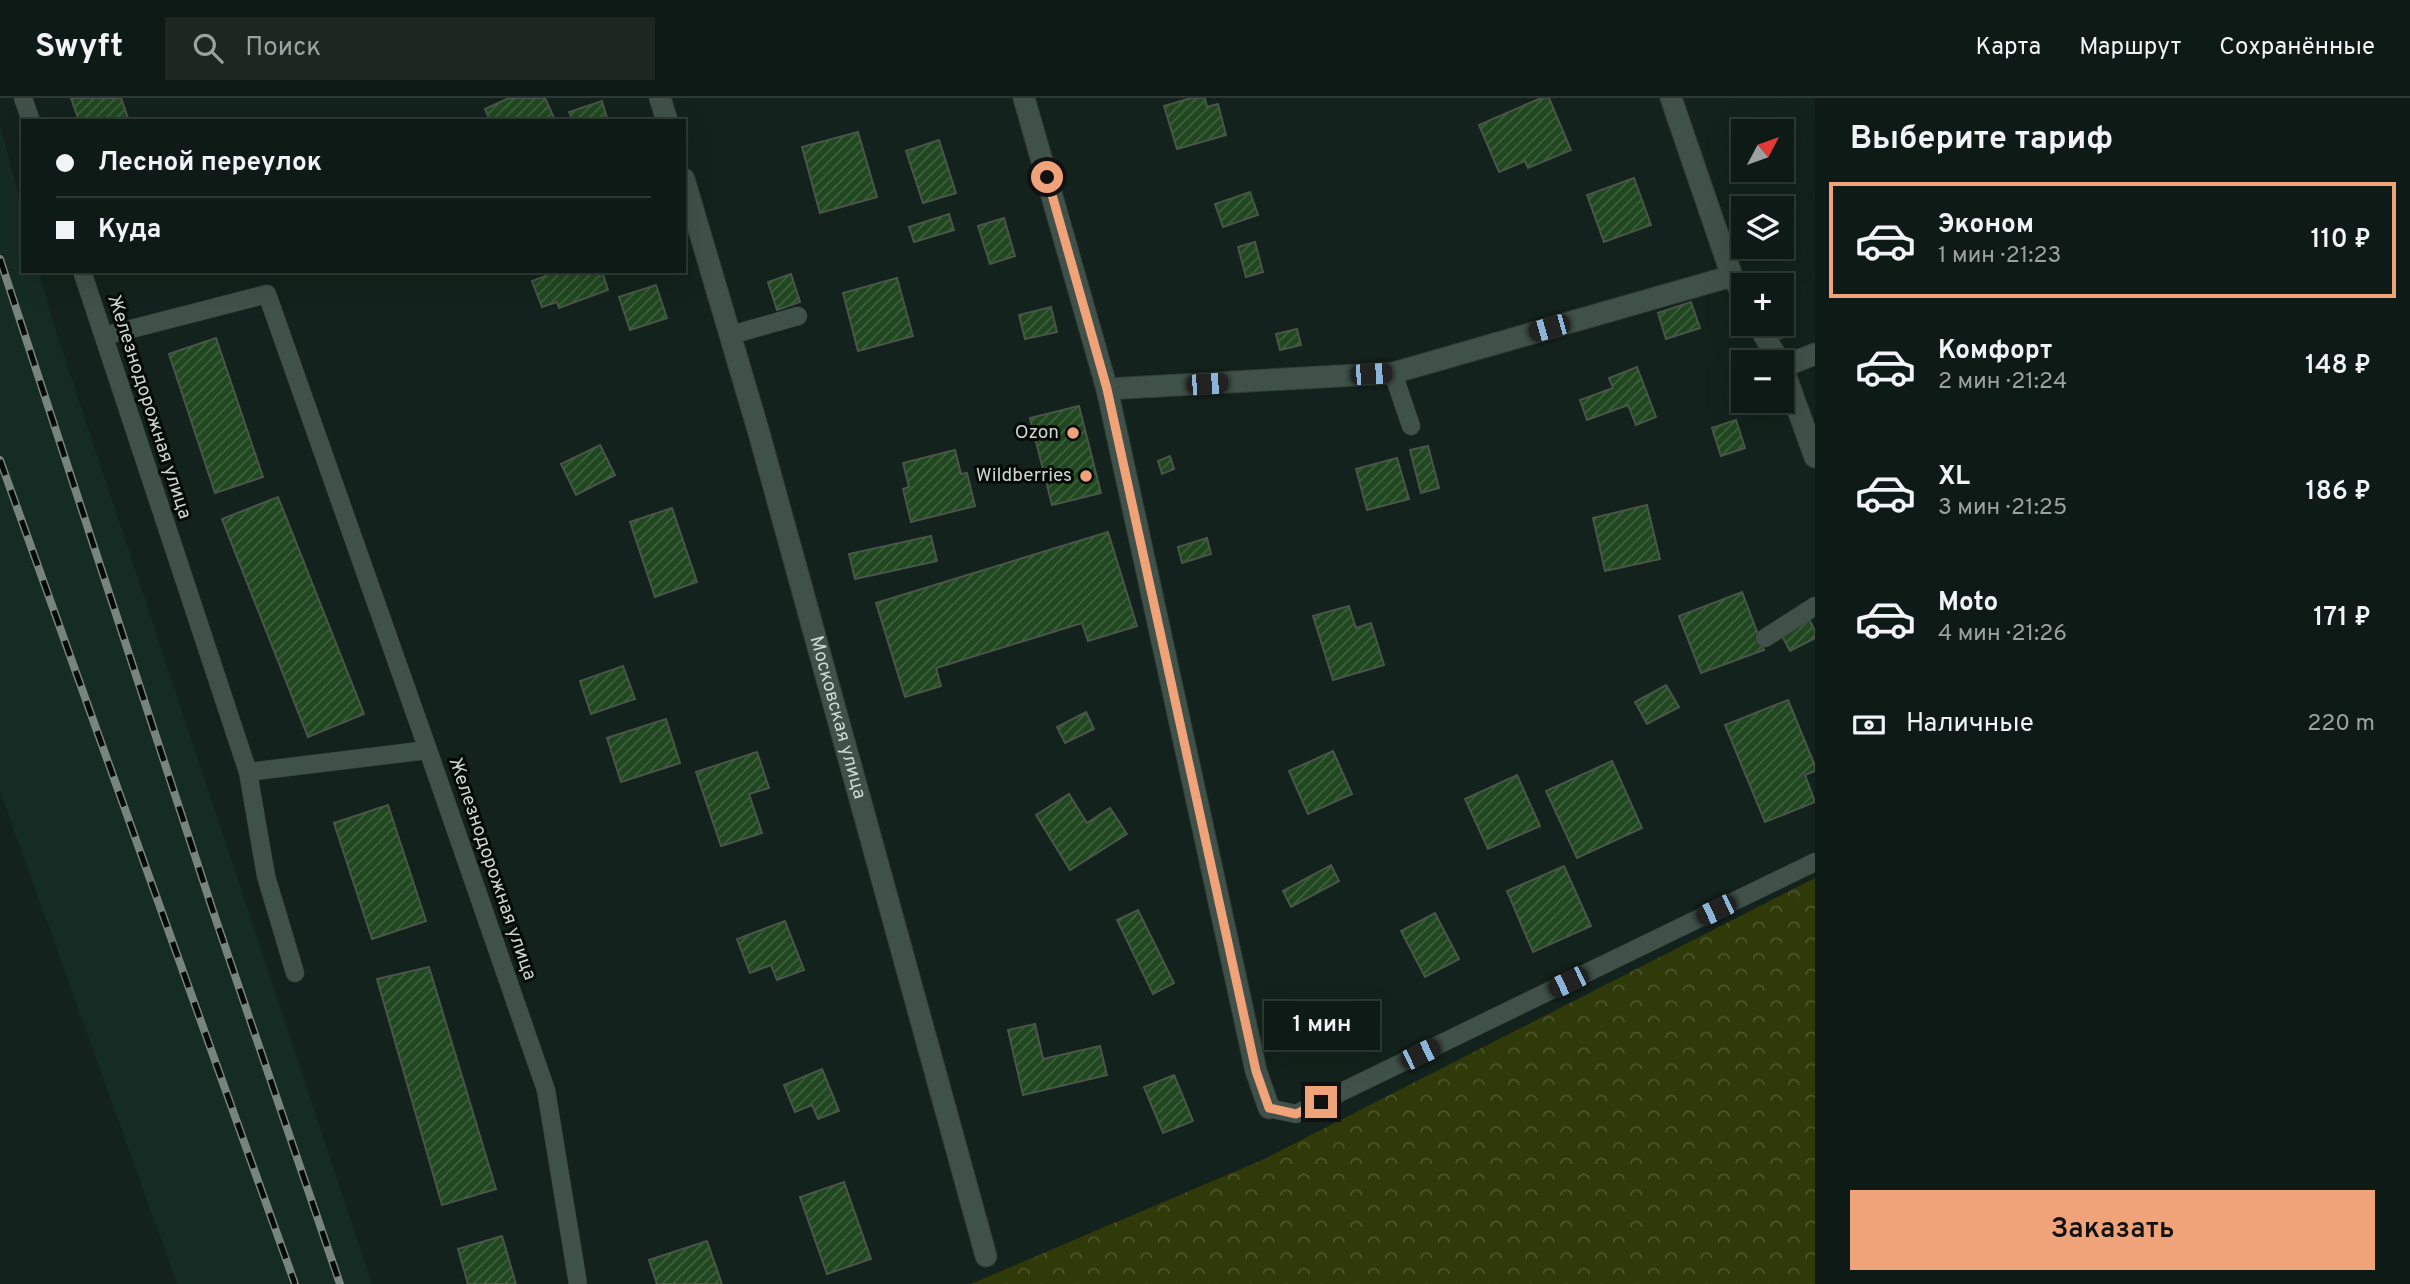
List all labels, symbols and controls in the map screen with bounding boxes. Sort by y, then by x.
search box [165,17,655,80]
text: Swyft [35,27,123,69]
icon: search [189,29,227,67]
text: Поиск [245,32,321,65]
text: Карта [1975,33,2041,63]
text: Маршрут [2079,33,2181,63]
text: Сохранённые [2219,33,2375,63]
north arrow [1731,119,1794,182]
map controls [1731,119,1794,413]
text: Выберите тариф [1850,120,2113,160]
text: Лесной переулок [98,147,322,180]
route start [1031,161,1063,193]
button: layers [1731,196,1794,259]
icon: car [1854,209,1917,272]
text: Эконом [1938,209,2034,242]
text: Куда [98,214,161,247]
text: 110 ₽ [2310,224,2371,257]
text: 1 мин · 21:23 [1938,242,2061,271]
button: + [1731,273,1794,336]
street label: Железнодорожная улица [101,292,197,522]
car [1526,312,1573,344]
icon: car [1854,335,1917,398]
text: Комфорт [1938,335,2052,368]
button: − [1731,350,1794,413]
text: 148 ₽ [2305,350,2371,383]
car [1350,362,1393,386]
text: 2 мин · 21:24 [1938,368,2067,397]
car [1186,372,1229,396]
place label: Ozon [1015,421,1059,445]
marker: Ozon [1065,425,1081,441]
icon: car [1854,461,1917,524]
text: XL [1938,461,1970,494]
place label: Wildberries [976,464,1072,488]
marker: Wildberries [1078,468,1094,484]
text: 186 ₽ [2306,476,2371,509]
text: 3 мин · 21:25 [1938,494,2067,523]
icon: car [1854,587,1917,650]
text: Moto [1938,587,1998,620]
text: 171 ₽ [2313,602,2371,635]
text: 4 мин · 21:26 [1938,620,2067,649]
street label: Московская улица [804,633,871,802]
icon: cash [1850,706,1888,744]
text: Наличные [1906,708,2034,741]
text: 220 m [2307,710,2375,739]
street label: Железнодорожная улица [443,754,541,984]
car [1693,891,1740,929]
car [1545,963,1592,1001]
callout: 1 мин [1263,1000,1379,1049]
text: 1 мин [1293,1011,1351,1040]
car [1397,1035,1444,1073]
route end [1305,1086,1337,1118]
button: Заказать [1850,1190,2375,1270]

